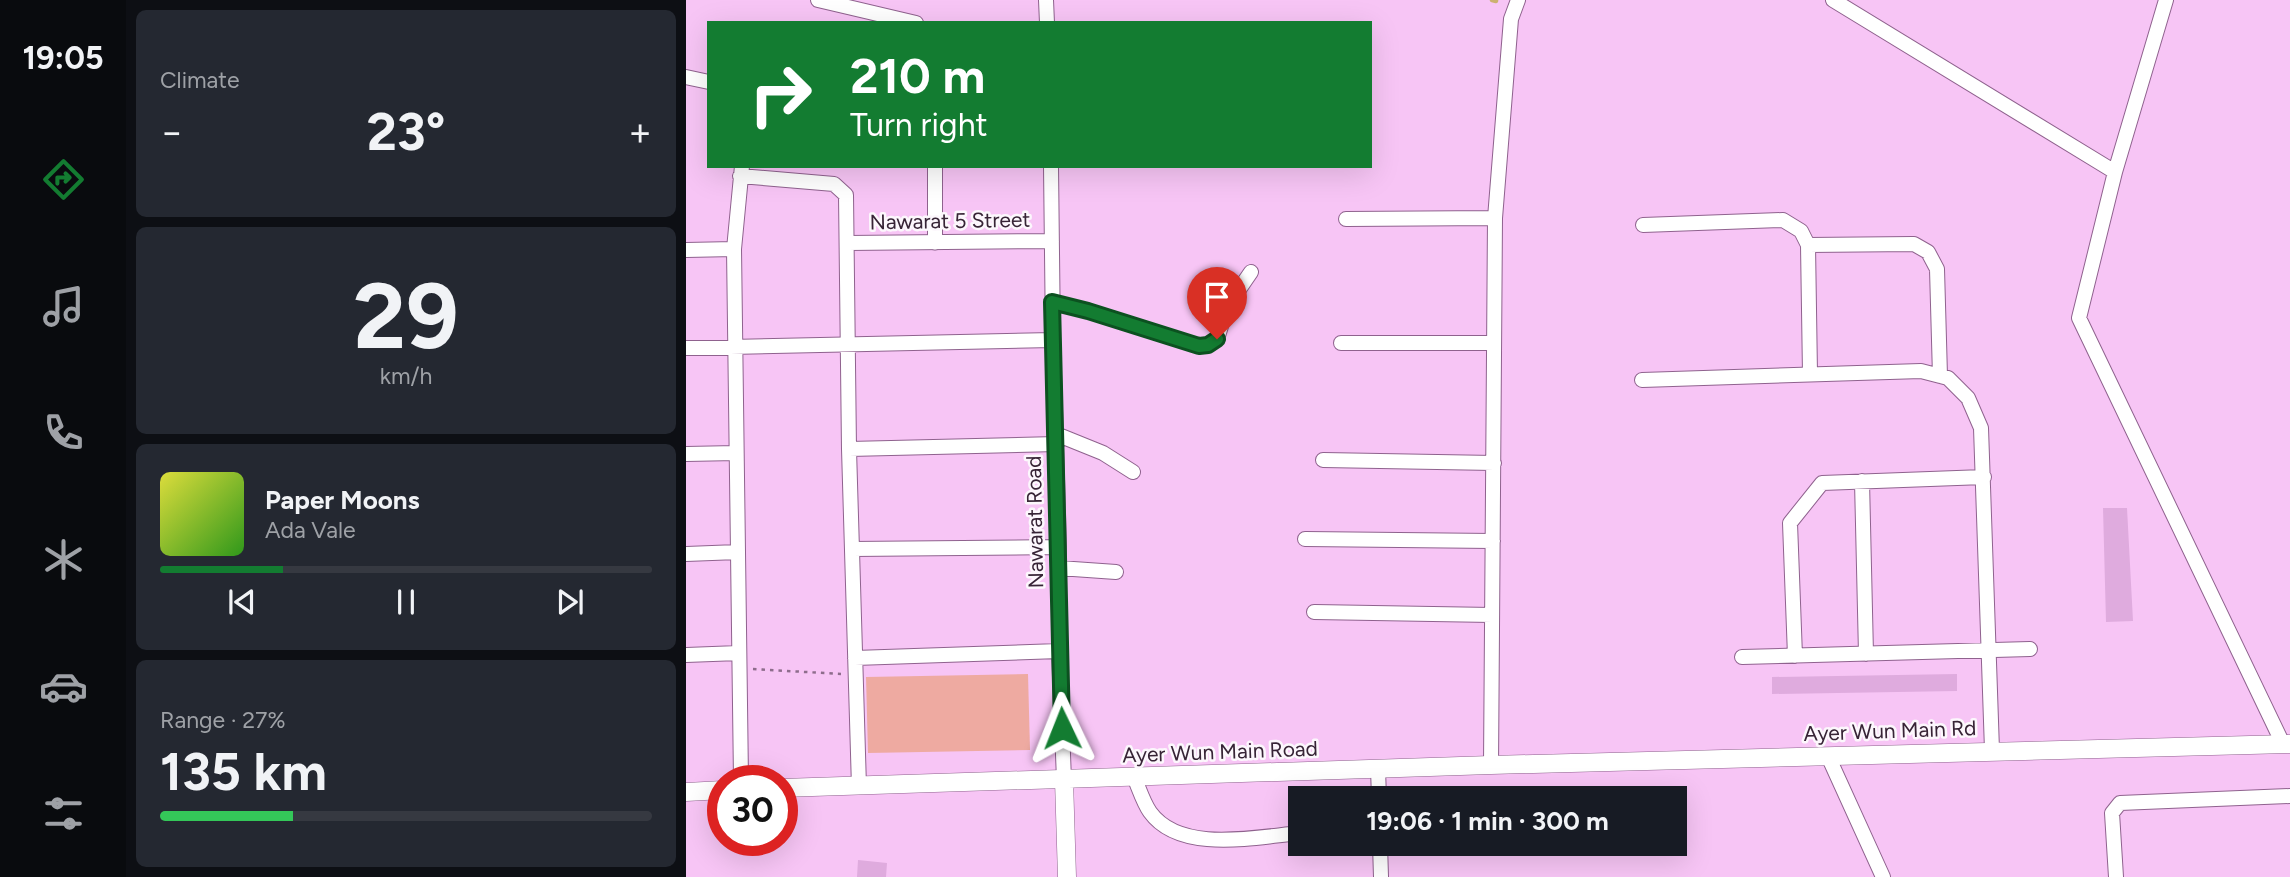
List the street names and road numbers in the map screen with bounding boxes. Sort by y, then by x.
street label: Nawarat 5 Street [869,207,1031,234]
street label: Nawarat Road [1021,455,1048,589]
street label: Ayer Wun Main Rd [1803,715,1977,746]
street label: Ayer Wun Main Road [1122,736,1318,767]

